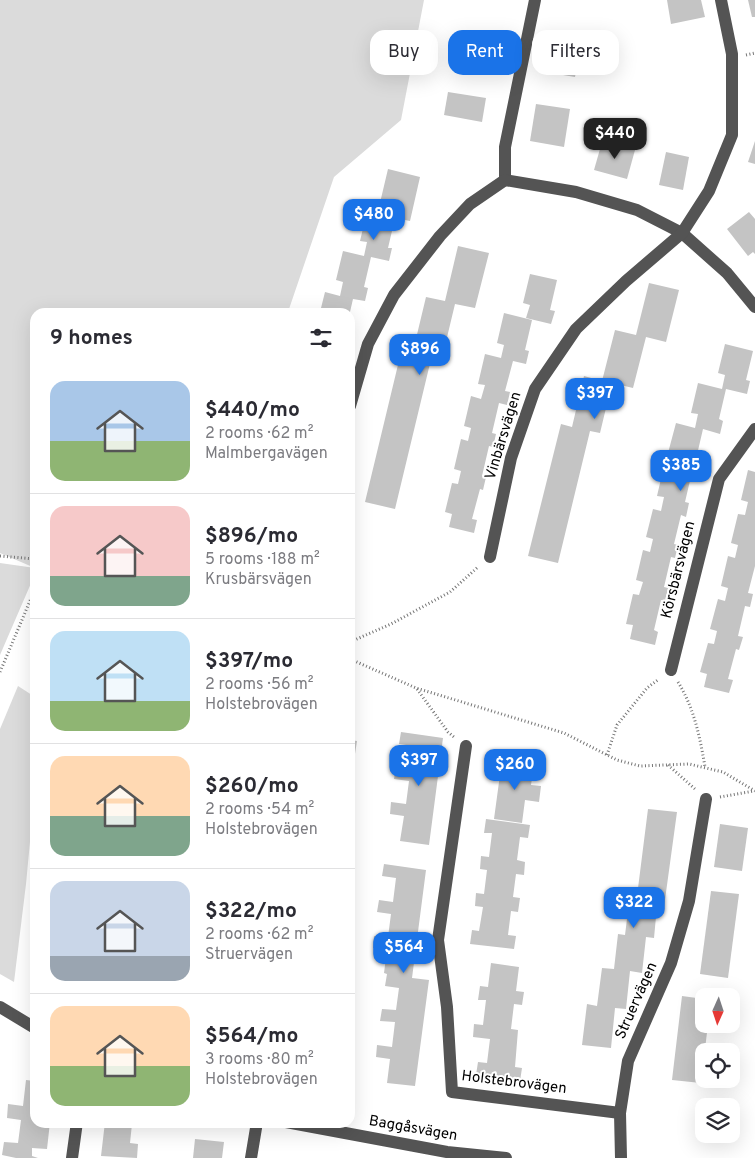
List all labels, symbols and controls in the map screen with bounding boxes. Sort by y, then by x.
chip: Buy [370,30,438,75]
chip: Rent [448,30,522,75]
chip: Filters [532,30,619,75]
pin: $440 [585,118,645,160]
text: $440 [595,124,635,144]
pin: $480 [344,198,404,241]
text: $480 [354,205,394,225]
icon: filters [307,324,335,352]
text: 9 homes [50,325,133,352]
pin: $896 [390,334,450,376]
text: $896 [400,340,440,360]
pin: $397 [565,378,625,420]
text: $397 [576,384,614,404]
street label: Vinbärsvägen [482,390,526,482]
text: $440/mo [205,397,300,424]
icon: home [90,401,150,461]
text: 2 rooms · 62 m² [205,424,313,444]
text: Malmbergavägen [205,444,328,464]
pin: $385 [651,450,711,492]
text: $385 [661,456,701,476]
street label: Körsbärsvägen [658,519,700,621]
text: $896/mo [205,523,298,550]
icon: home [90,526,150,586]
text: 5 rooms · 188 m² [205,550,320,570]
text: Krusbärsvägen [205,570,312,590]
text: $397/mo [205,648,293,675]
icon: home [90,651,150,711]
text: 2 rooms · 56 m² [205,675,314,695]
text: Holstebrovägen [205,695,318,715]
pin: $397 [389,744,449,787]
pin: $260 [485,748,545,791]
text: $397 [400,751,438,771]
text: $260 [495,755,535,775]
text: $260/mo [205,773,299,800]
icon: home [90,776,150,836]
text: 2 rooms · 54 m² [205,800,314,820]
text: Holstebrovägen [205,820,318,840]
pin: $322 [604,886,664,929]
text: $322 [615,893,653,913]
text: $322/mo [205,898,297,925]
icon: home [90,901,150,961]
text: 2 rooms · 62 m² [205,925,313,945]
pin: $564 [374,932,434,974]
text: $564 [384,938,424,958]
text: Struervägen [205,945,293,965]
street label: Struervägen [612,959,662,1043]
north arrow [695,988,740,1032]
map controls [695,988,740,1143]
text: $564/mo [205,1023,298,1050]
icon: home [90,1026,150,1086]
button: locate [695,1043,740,1088]
text: 3 rooms · 80 m² [205,1050,314,1070]
street label: Holstebrovägen [460,1067,568,1099]
text: Holstebrovägen [205,1070,318,1090]
button: layers [695,1098,740,1143]
street label: Baggåsvägen [367,1112,459,1146]

